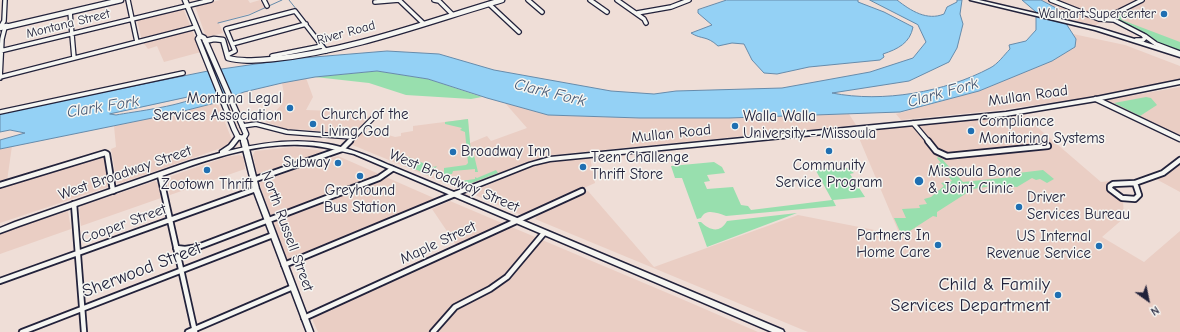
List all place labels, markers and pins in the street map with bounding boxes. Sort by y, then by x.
place label: Walmart Supercenter [1038,6,1156,22]
marker: Walmart Supercenter [1159,9,1169,19]
place label: Montana Legal Services Association [153,90,282,125]
marker: Montana Legal Services Association [285,103,295,113]
place label: Church of the Living God [321,106,409,141]
place label: Walla Walla University - Missoula [743,108,876,143]
place label: Compliance Monitoring Systems [979,113,1105,148]
marker: Church of the Living God [308,119,318,129]
marker: Walla Walla University - Missoula [730,121,740,131]
marker: Compliance Monitoring Systems [966,126,976,136]
place label: Broadway Inn [461,143,550,161]
marker: Community Service Program [824,146,834,156]
marker: Broadway Inn [448,147,458,157]
place label: Teen Challenge Thrift Store [591,149,689,184]
place label: Subway [283,154,330,172]
place label: Community Service Program [776,157,882,192]
marker: Subway [333,158,343,168]
marker: Teen Challenge Thrift Store [578,162,588,172]
place label: Missoula Bone & Joint Clinic [928,163,1021,198]
marker: Zootown Thrift [202,165,212,175]
marker: Greyhound Bus Station [355,171,365,181]
marker: Missoula Bone & Joint Clinic [913,175,925,187]
place label: Zootown Thrift [161,176,253,194]
place label: Greyhound Bus Station [324,182,396,217]
place label: Driver Services Bureau [1027,189,1130,224]
marker: Driver Services Bureau [1014,202,1024,212]
place label: Partners In Home Care [856,227,930,262]
place label: US Internal Revenue Service [987,228,1091,263]
marker: Partners In Home Care [933,240,943,250]
marker: US Internal Revenue Service [1094,241,1104,251]
place label: Child & Family Services Department [891,274,1050,316]
marker: Child & Family Services Department [1053,290,1063,300]

